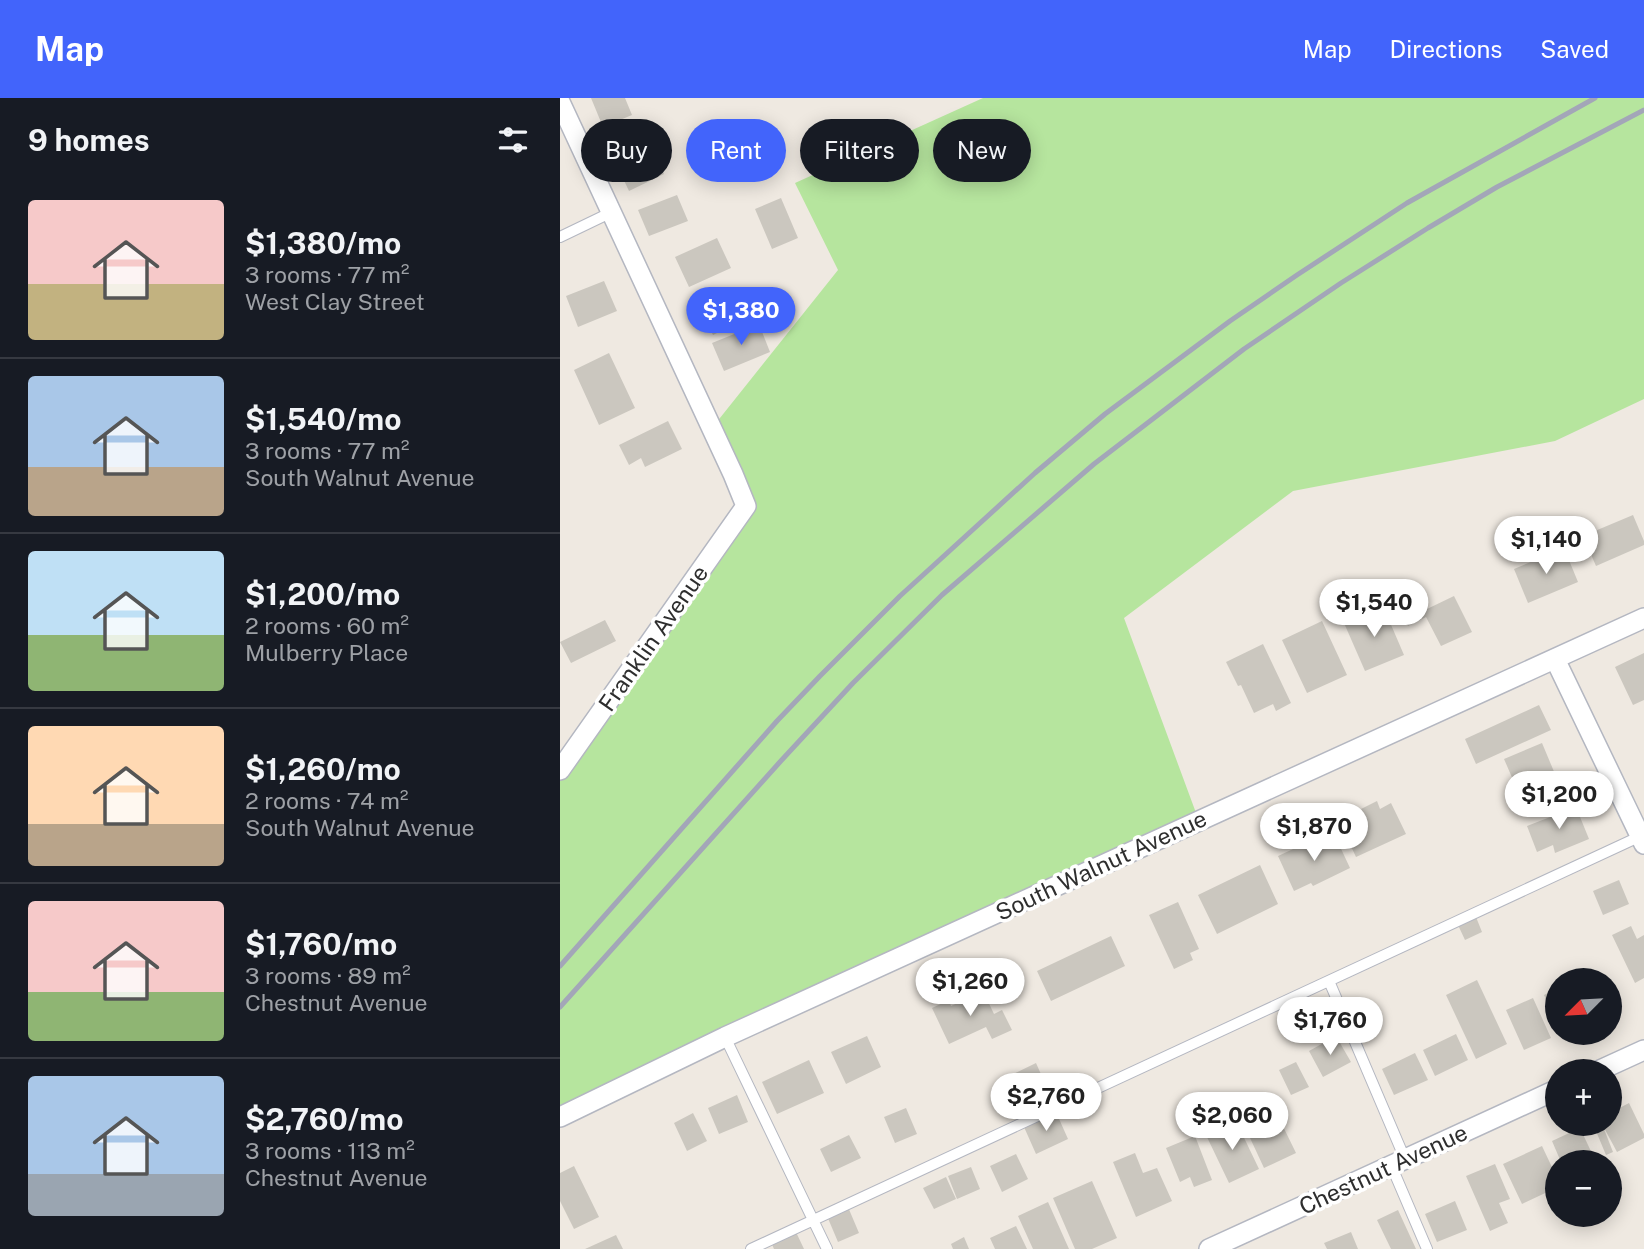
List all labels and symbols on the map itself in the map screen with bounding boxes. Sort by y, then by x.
pin: $1,380 [684,288,798,347]
pin: $1,140 [1489,517,1603,576]
street label: Franklin Avenue [593,560,713,716]
pin: $1,540 [1317,580,1431,639]
pin: $1,200 [1502,772,1616,831]
street label: South Walnut Avenue [991,804,1211,926]
pin: $1,870 [1257,804,1371,863]
pin: $1,260 [913,958,1027,1018]
north arrow [1545,968,1622,1045]
pin: $1,760 [1273,998,1387,1057]
pin: $2,760 [989,1074,1103,1133]
pin: $2,060 [1175,1093,1289,1152]
street label: Chestnut Avenue [1295,1118,1471,1220]

